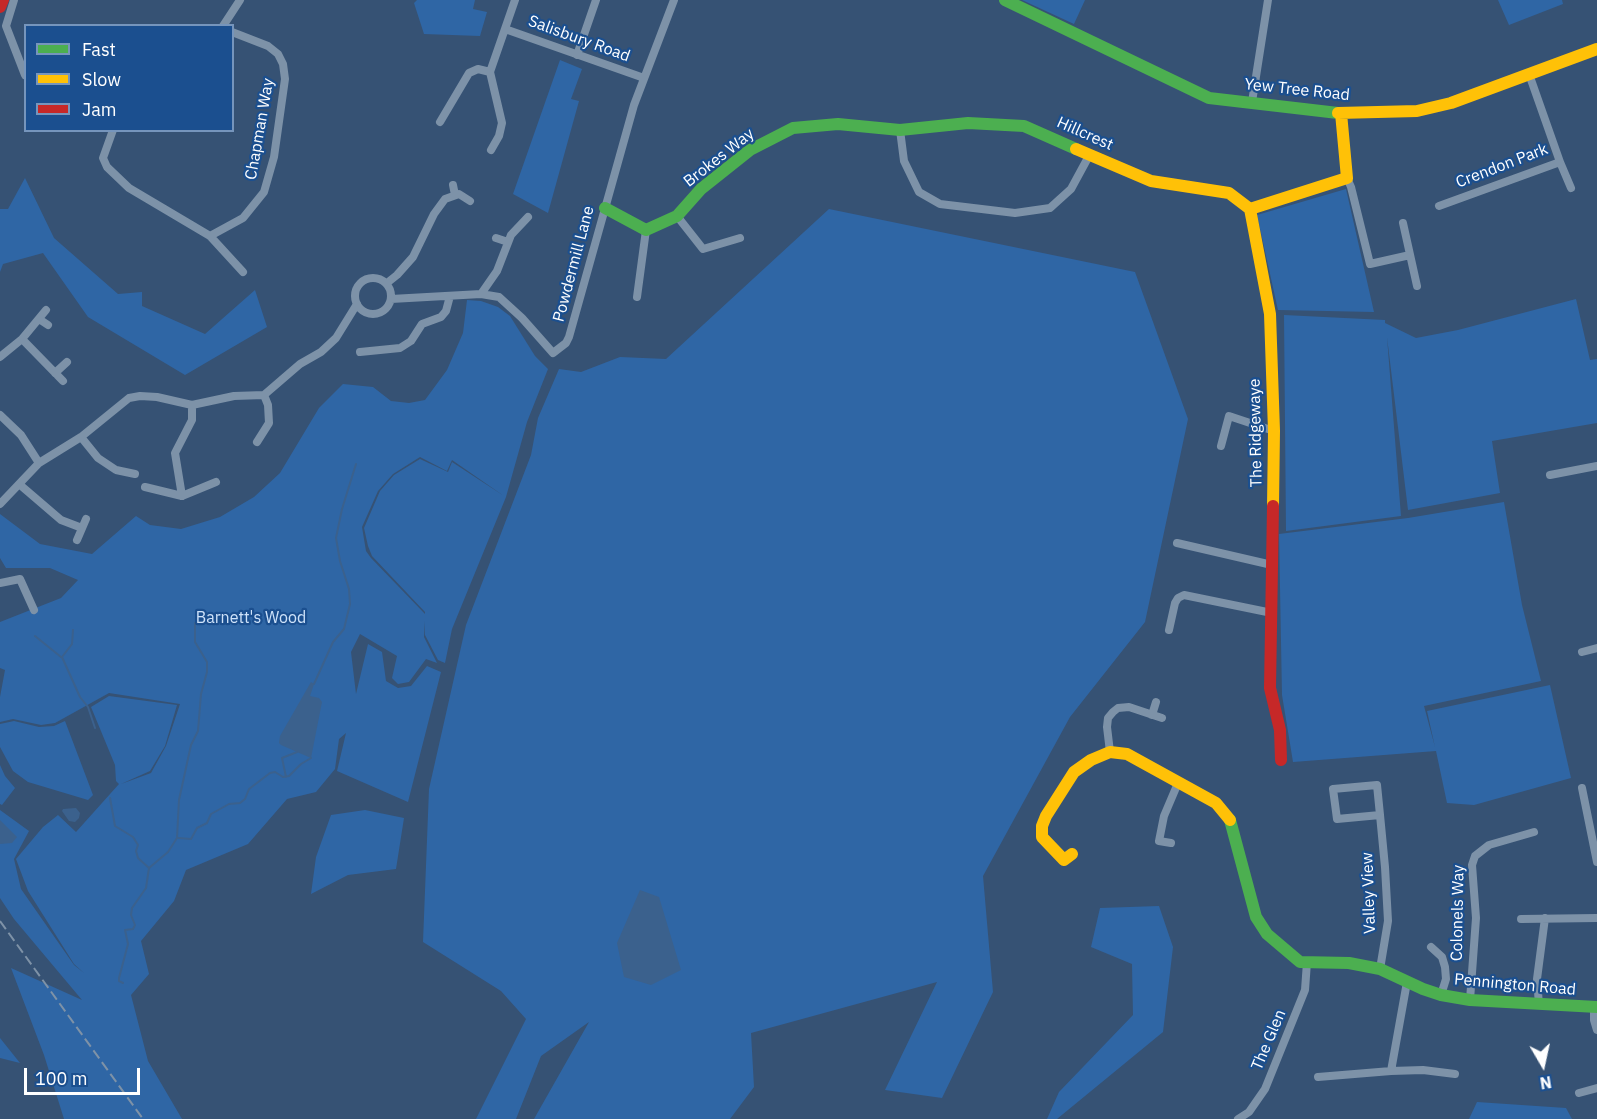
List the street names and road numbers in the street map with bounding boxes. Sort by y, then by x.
street label: Salisbury Road [525,12,633,66]
street label: Yew Tree Road [1243,75,1351,105]
street label: Chapman Way [242,77,278,181]
street label: Hillcrest [1054,113,1116,155]
street label: Brokes Way [680,124,758,192]
street label: Crendon Park [1453,140,1551,192]
street label: Powdermill Lane [549,204,599,324]
street label: The Ridgewaye [1245,379,1267,487]
street label: Valley View [1358,852,1380,934]
street label: Colonels Way [1448,865,1468,961]
street label: Pennington Road [1453,970,1577,1000]
street label: The Glen [1248,1007,1290,1073]

